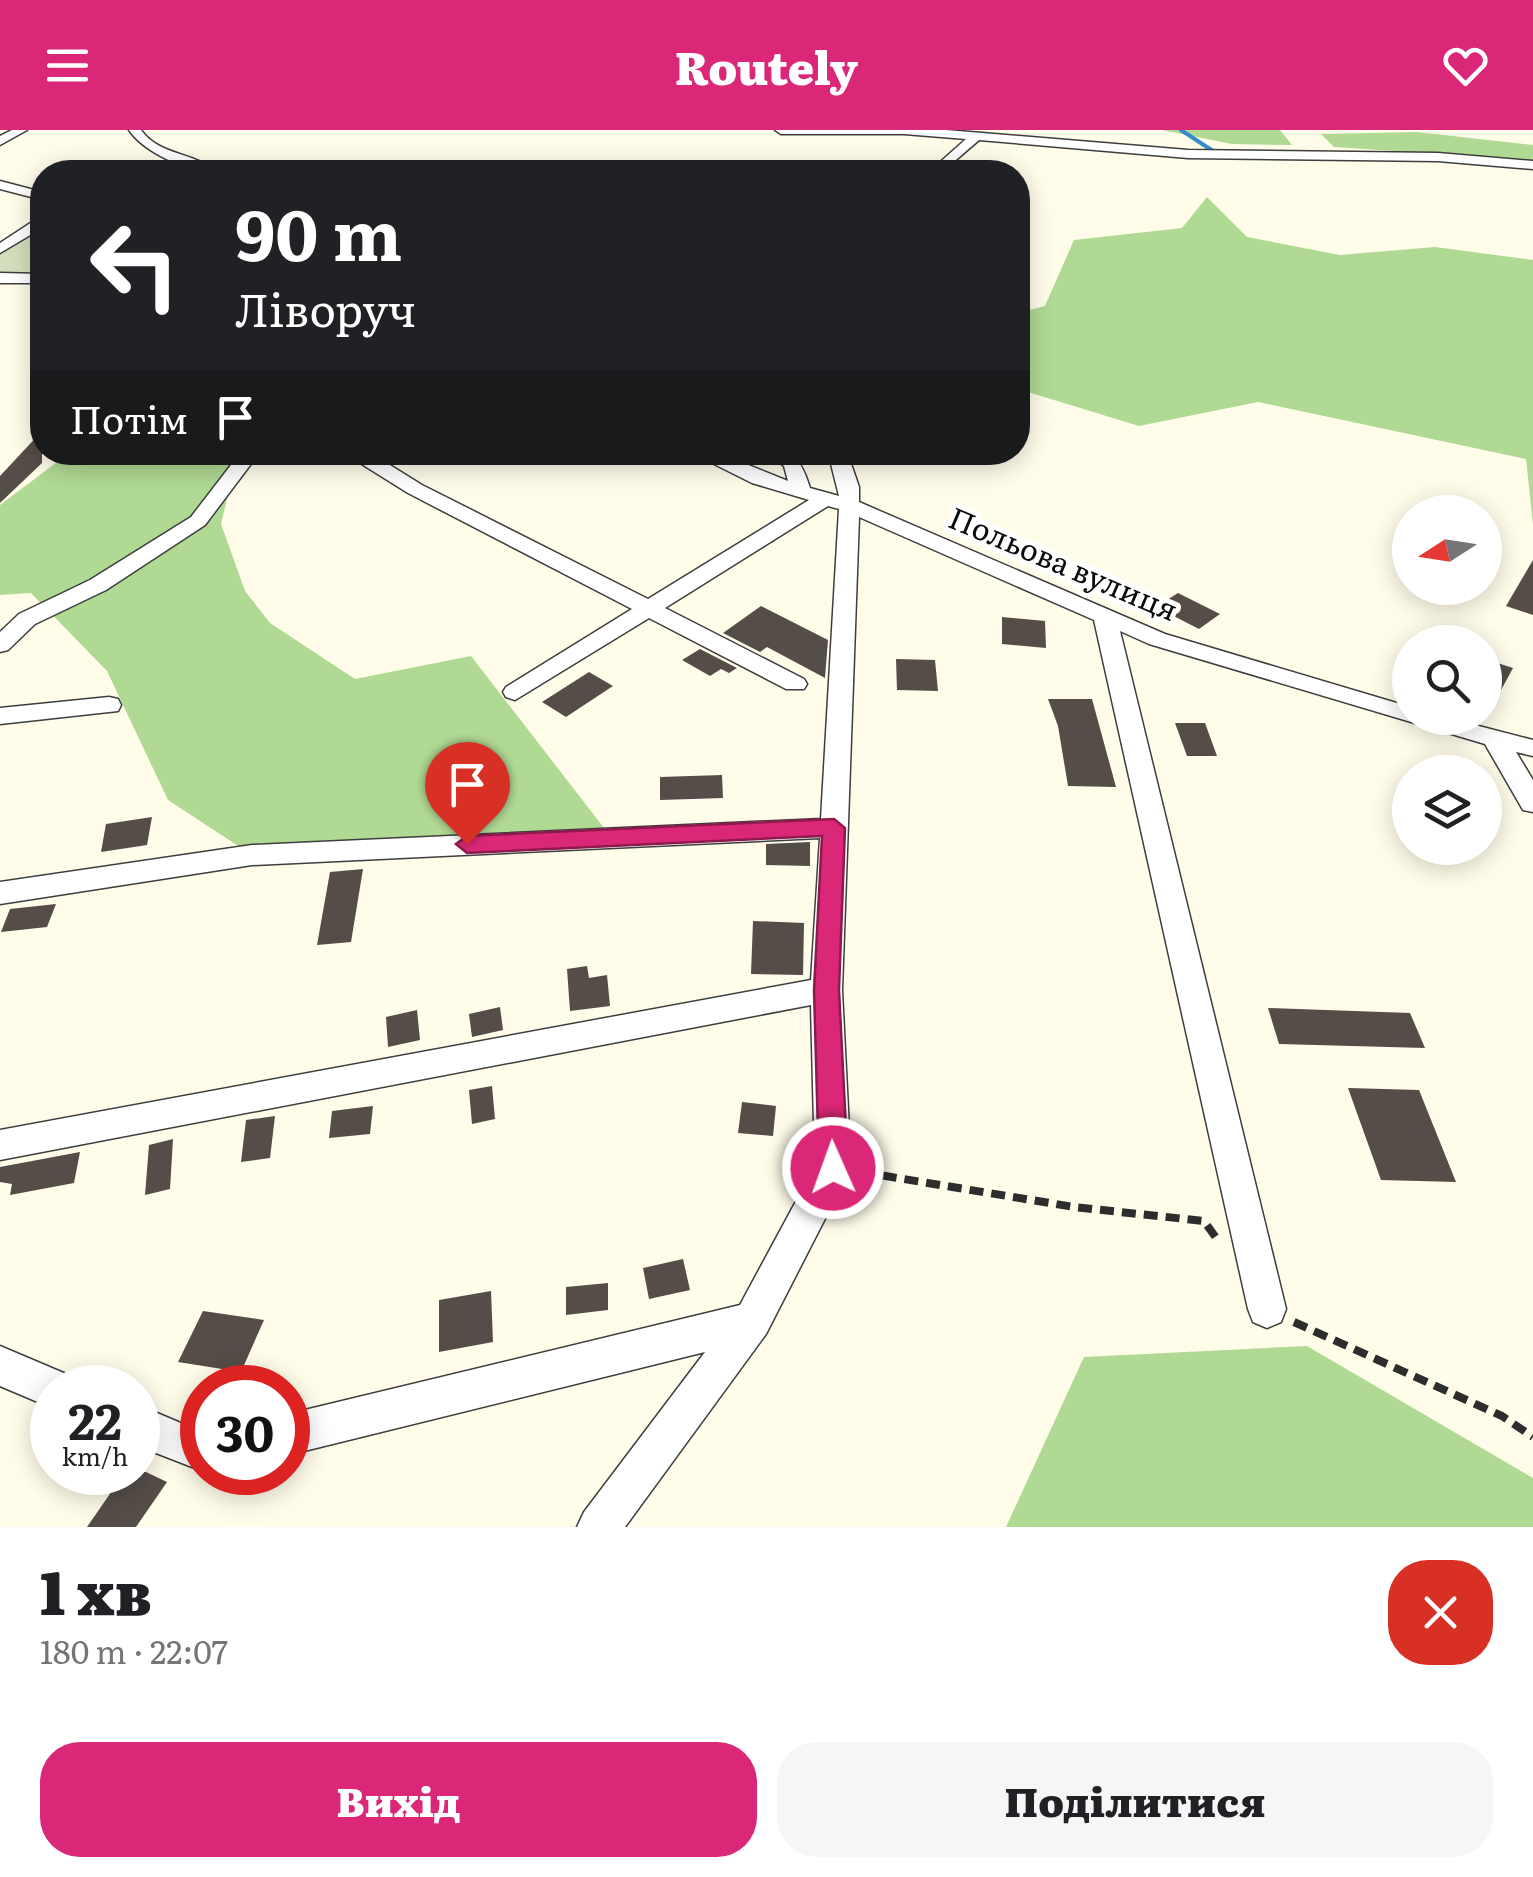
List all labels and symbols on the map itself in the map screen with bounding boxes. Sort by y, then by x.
street label: Польова вулиця [943,494,1185,630]
north arrow [1392,495,1502,605]
pin [425,742,510,845]
position arrow [781,1116,885,1220]
speed limit sign: 30 [180,1365,310,1495]

